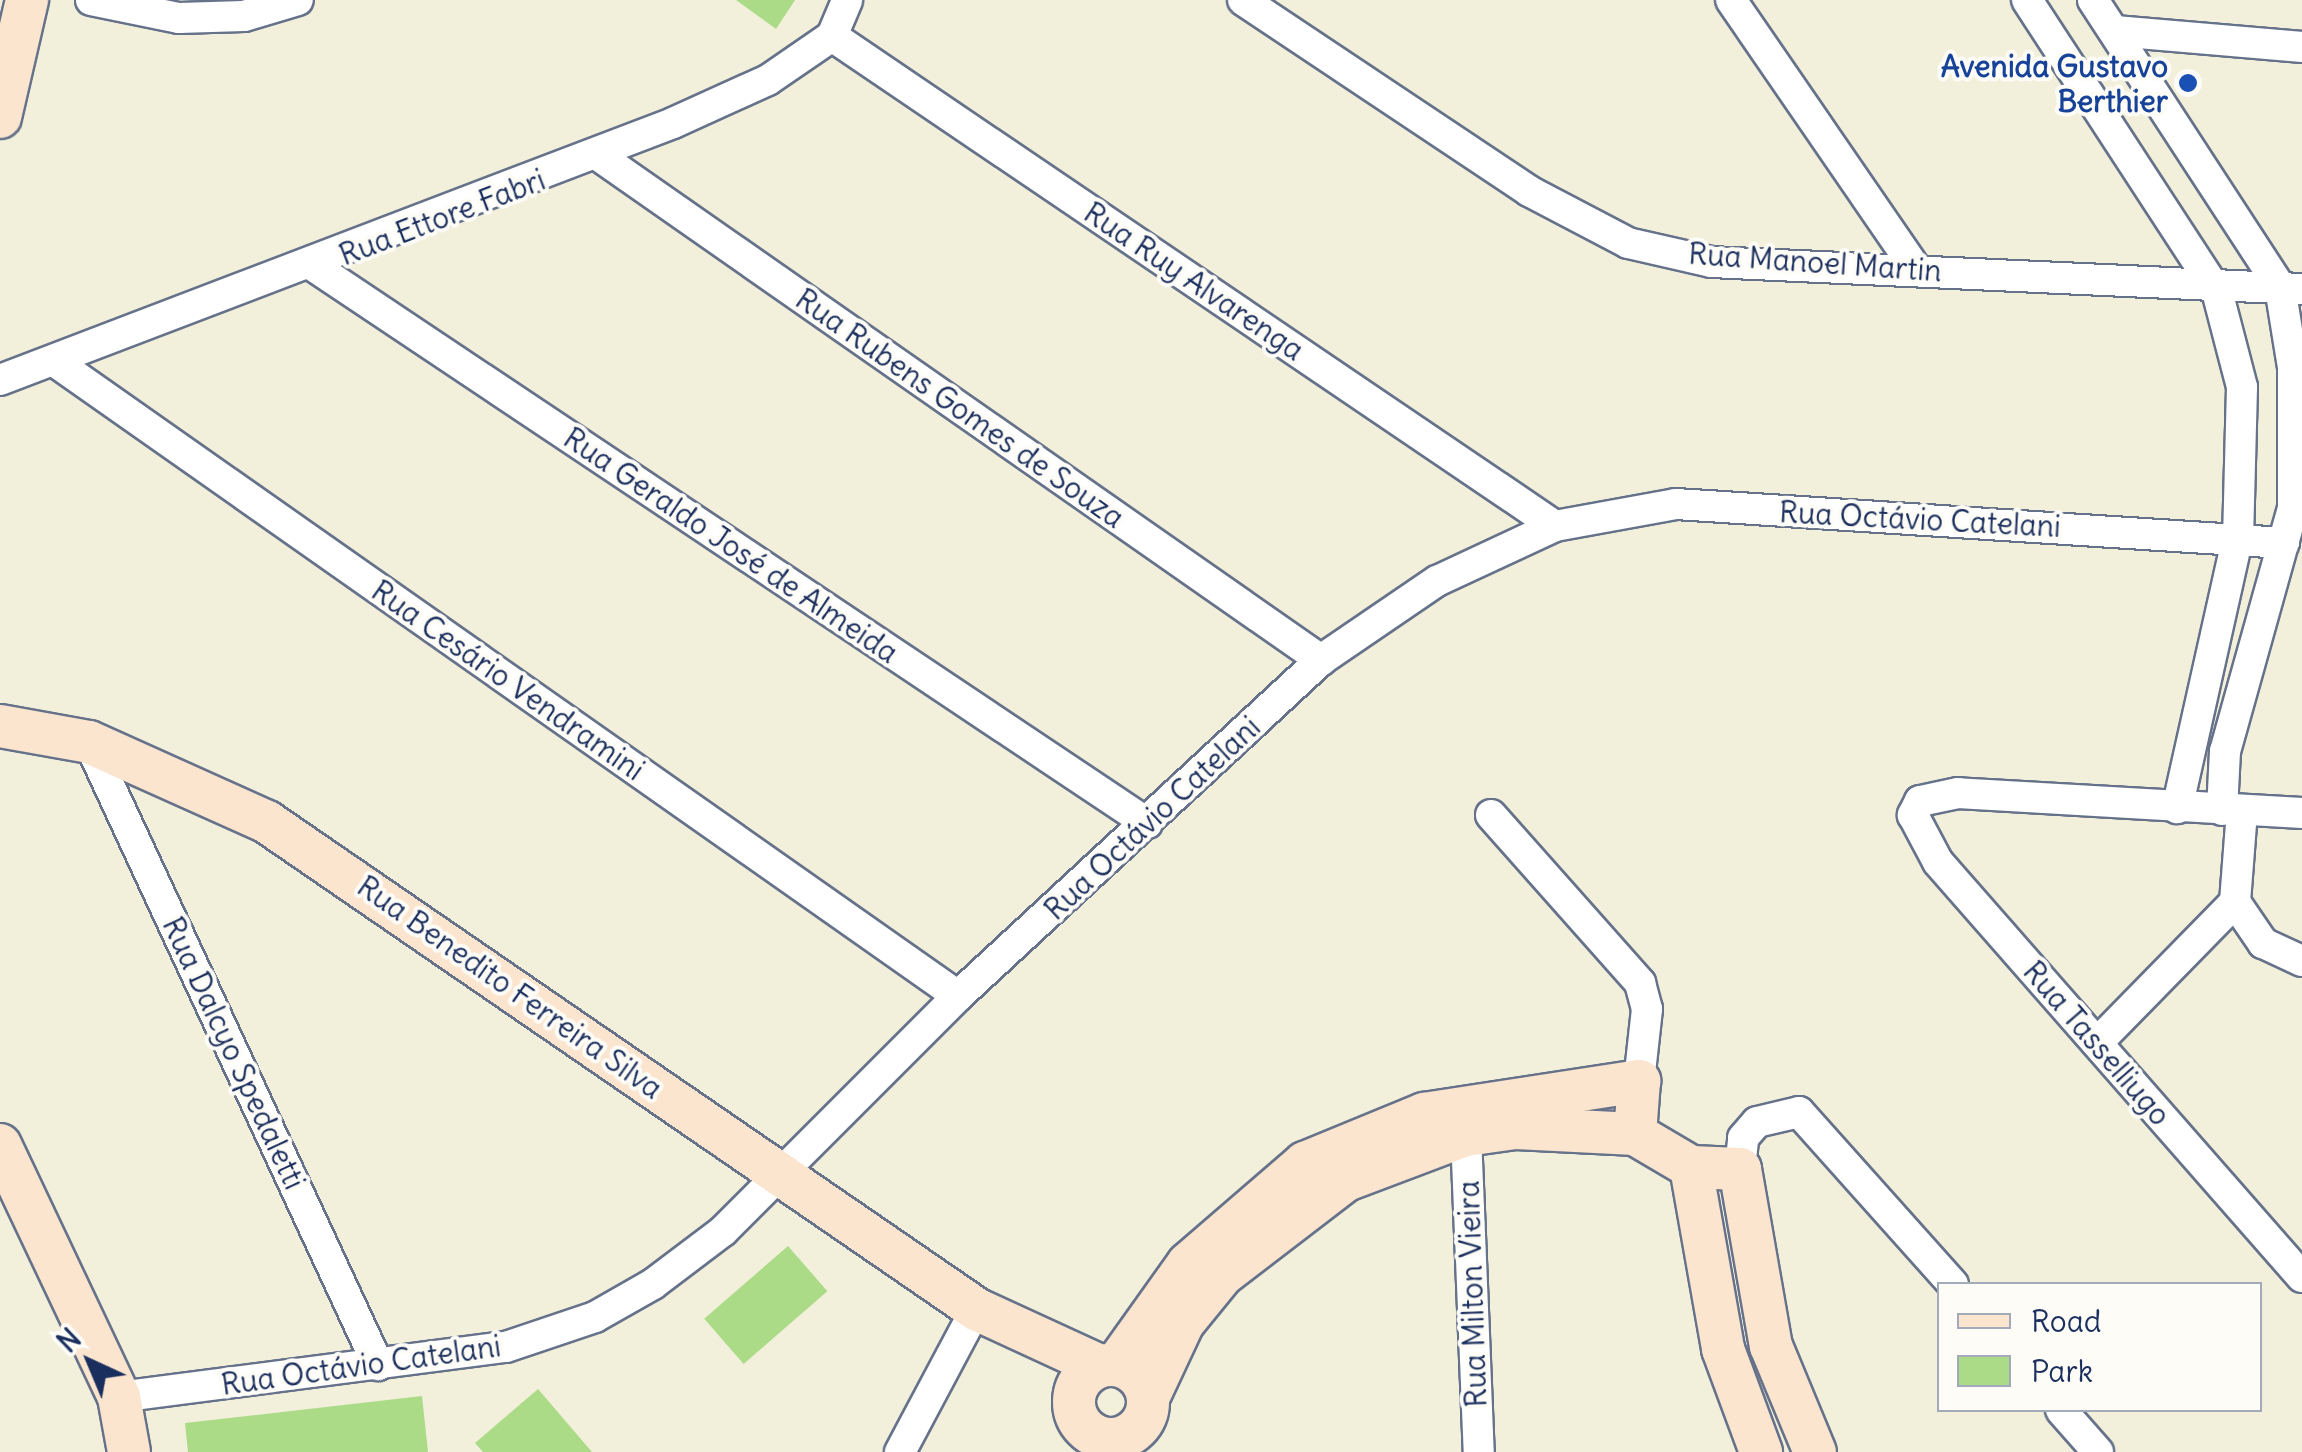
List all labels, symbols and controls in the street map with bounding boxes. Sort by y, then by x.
place label: Avenida Gustavo Berthier [1941,48,2168,118]
marker: Avenida Gustavo Berthier [2177,72,2199,94]
street label: Rua Ettore Fabri [334,161,550,273]
street label: Rua Ruy Alvarenga [1077,194,1311,368]
street label: Rua Manoel Martin [1687,235,1943,289]
street label: Rua Rubens Gomes de Souza [789,281,1131,535]
street label: Rua Geraldo José de Almeida [557,419,905,671]
street label: Rua Octávio Catelani [1778,494,2062,544]
street label: Rua Cesário Vendramini [365,572,651,788]
street label: Rua Octávio Catelani [1037,709,1267,927]
street label: Rua Benedito Ferreira Silva [351,868,669,1106]
street label: Rua Dalcyo Spedaletti [155,911,313,1195]
street label: Rua Tasselliugo [2016,953,2178,1133]
street label: Rua Milton Vieira [1450,1180,1494,1408]
legend [1937,1282,2262,1412]
text: Road [2031,1302,2101,1340]
north arrow [40,1312,140,1412]
text: N [50,1321,89,1360]
street label: Rua Octávio Catelani [219,1328,503,1402]
text: Park [2031,1352,2093,1390]

